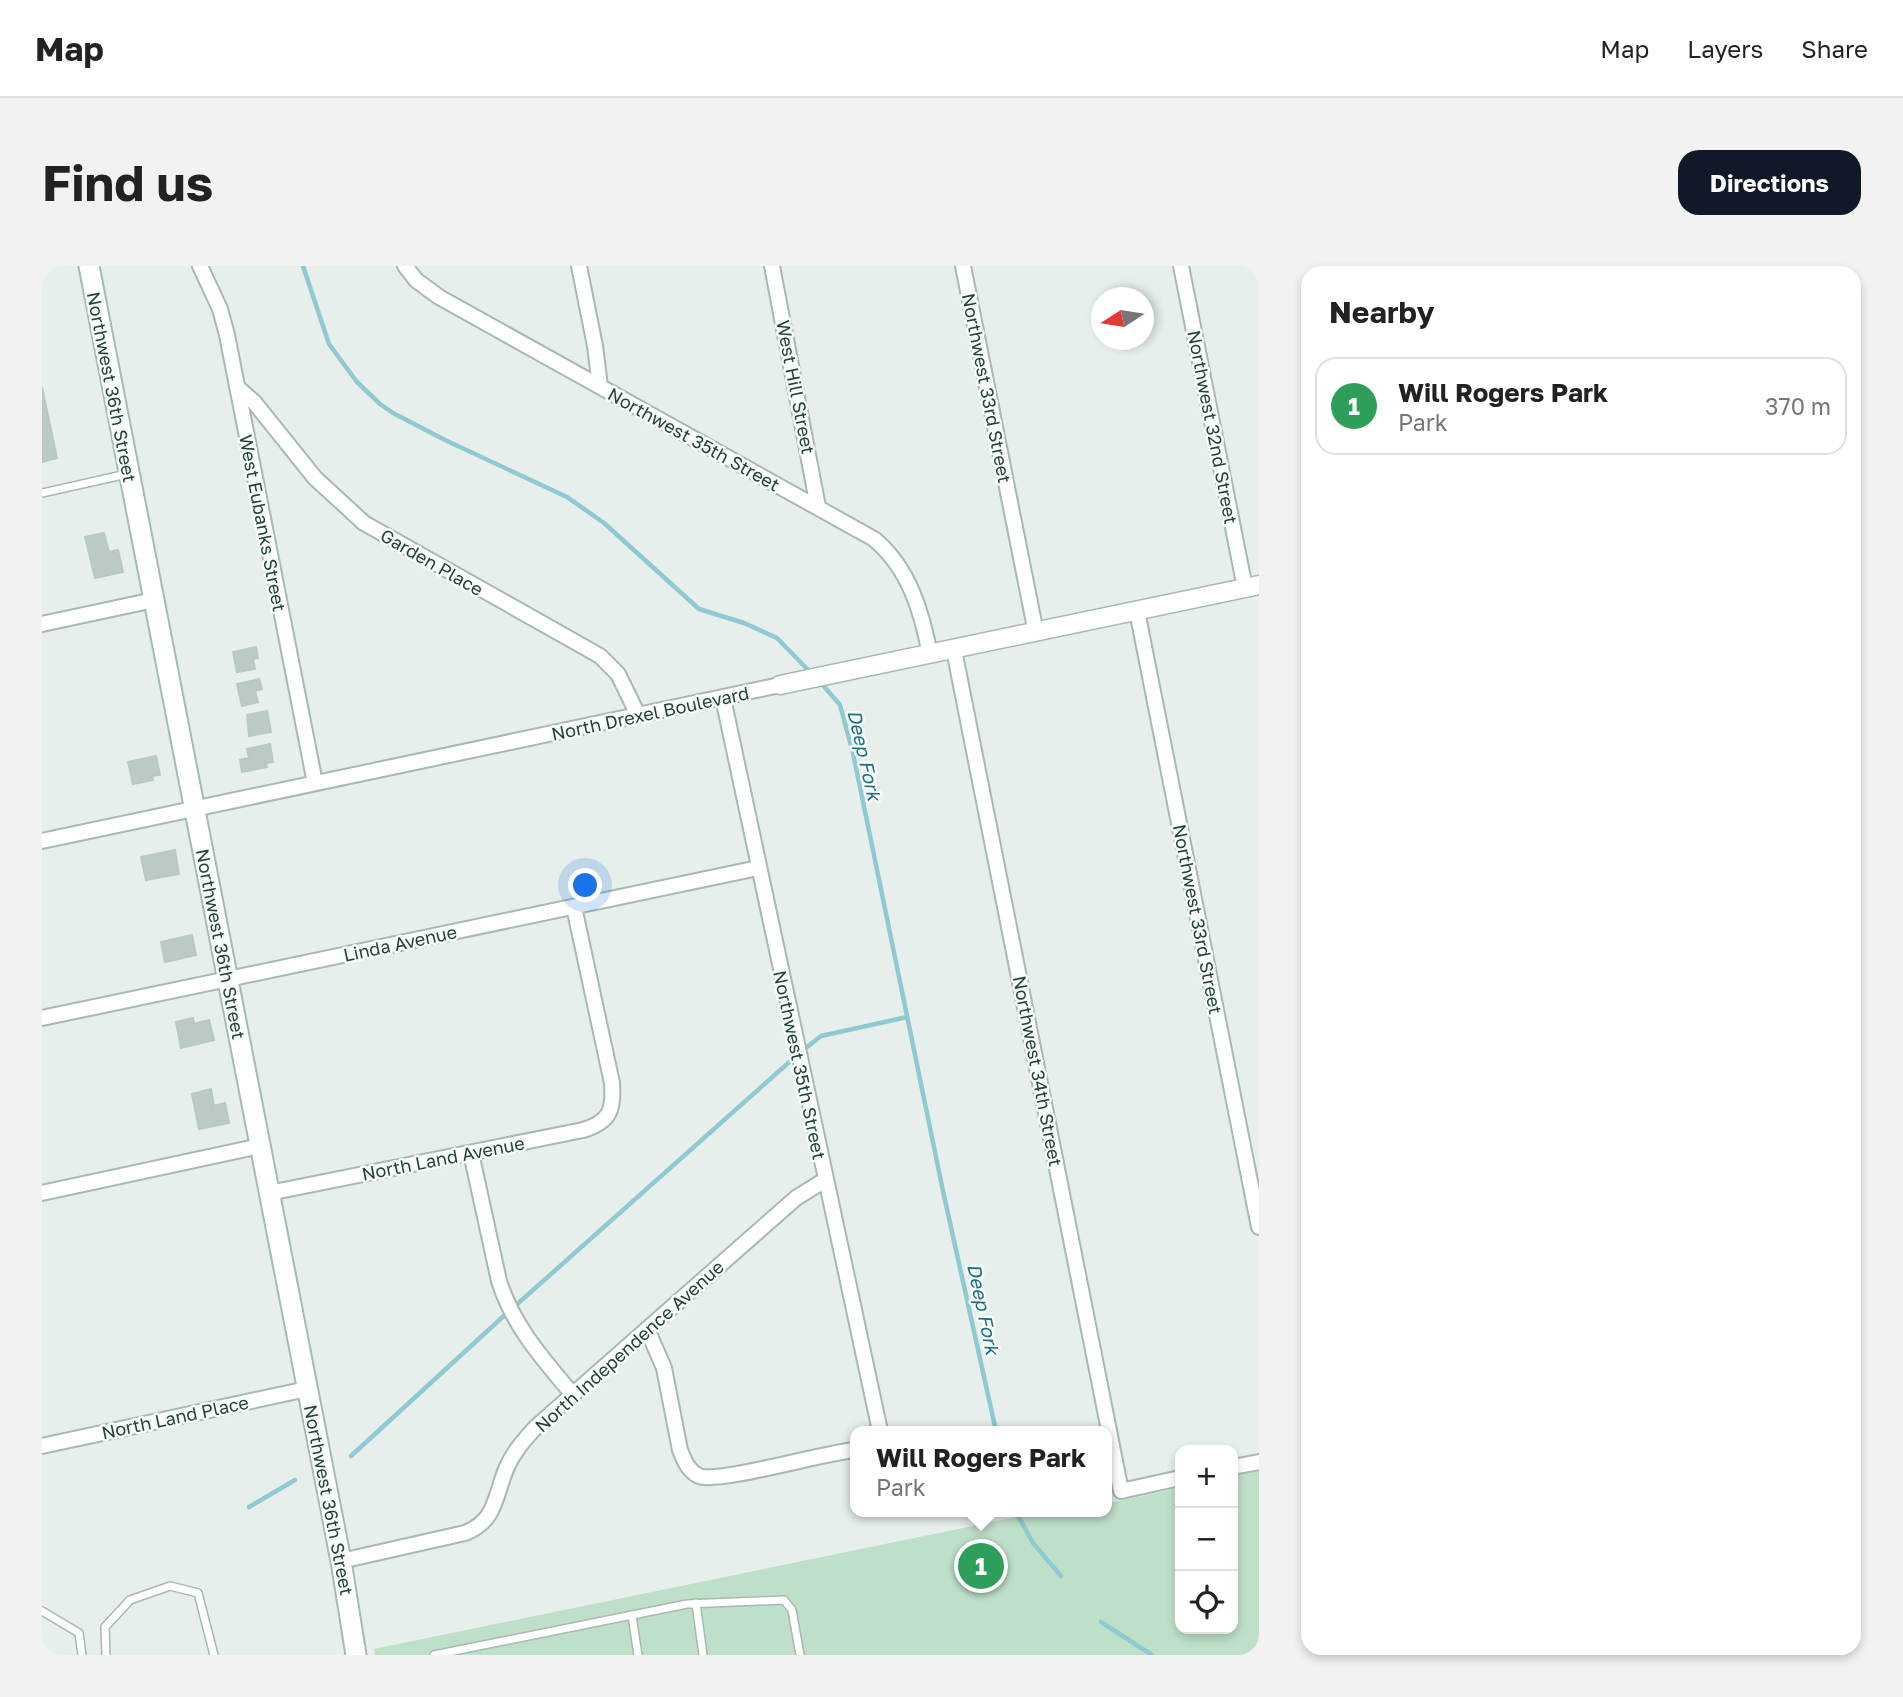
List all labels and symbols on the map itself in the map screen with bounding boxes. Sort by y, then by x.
north arrow [1091,287,1154,350]
street label: Northwest 36th Street [83,290,141,484]
street label: Northwest 33rd Street [958,291,1016,485]
street label: West Hill Street [772,318,820,456]
street label: Northwest 32nd Street [1183,328,1243,526]
street label: Northwest 35th Street [604,383,784,495]
street label: West Eubanks Street [235,433,291,613]
street label: Garden Place [377,524,487,600]
street label: North Drexel Boulevard [549,681,751,745]
water label: Deep Fork [843,707,887,805]
street label: Northwest 33rd Street [1169,822,1227,1016]
street label: Northwest 36th Street [192,847,250,1041]
your location [568,868,602,902]
street label: Linda Avenue [341,920,459,966]
street label: Northwest 35th Street [769,968,831,1162]
street label: Northwest 34th Street [1009,974,1067,1168]
street label: North Land Avenue [360,1131,526,1185]
street label: North Independence Avenue [530,1255,728,1437]
water label: Deep Fork [963,1261,1005,1359]
street label: North Land Place [99,1391,251,1443]
street label: Northwest 36th Street [300,1403,358,1597]
pin: 1 [958,1540,1004,1592]

